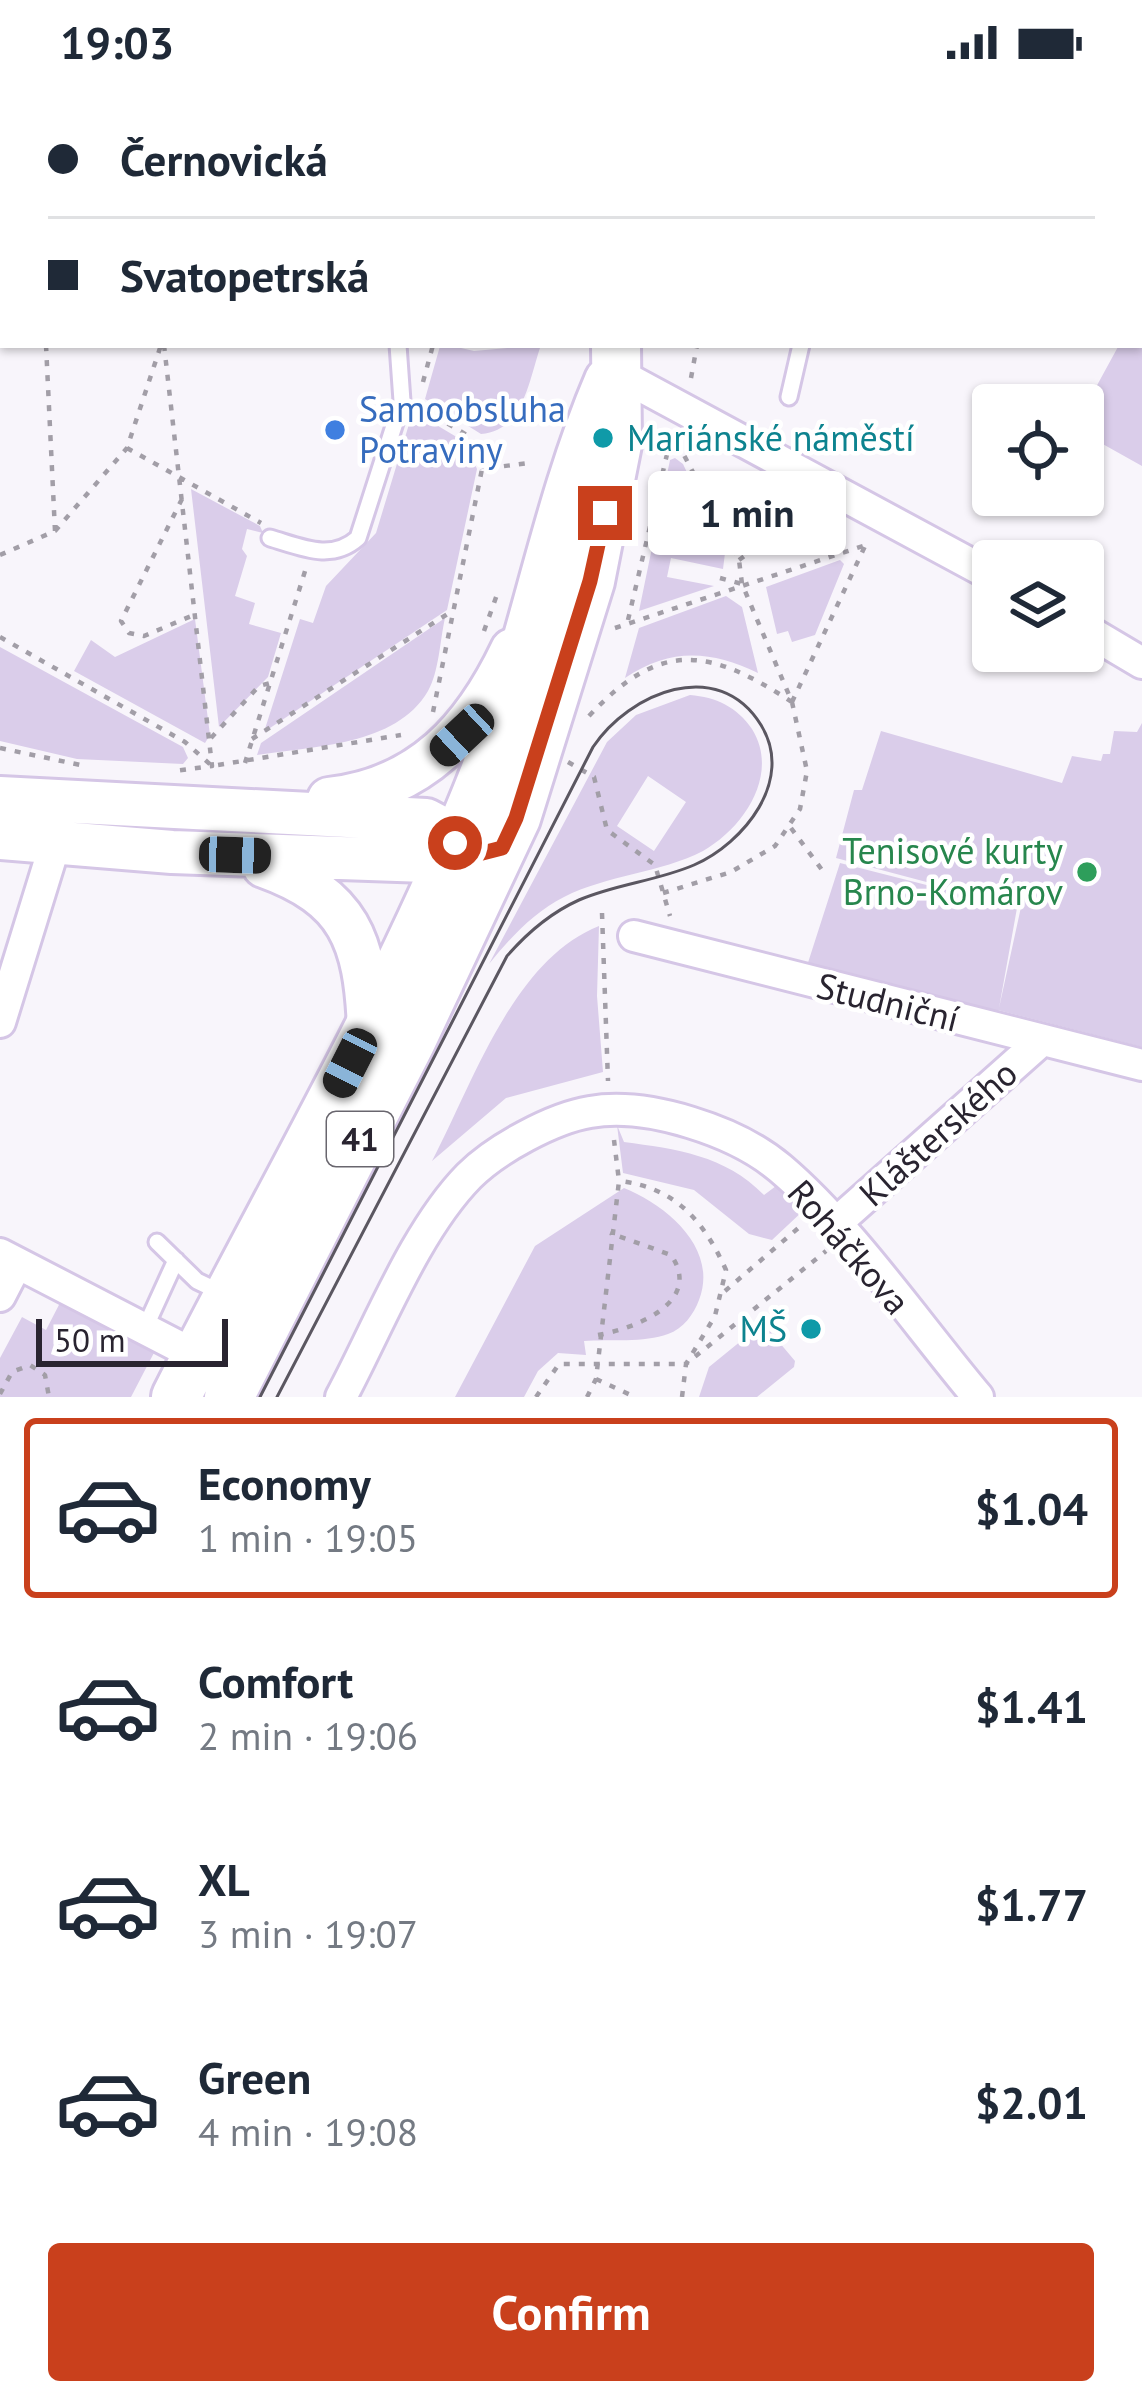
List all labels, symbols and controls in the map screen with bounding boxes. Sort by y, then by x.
text: 19:03 [60,13,174,71]
text: Černovická [120,130,328,188]
text: Svatopetrská [120,246,369,304]
map controls [972,384,1104,672]
button: locate [972,384,1104,516]
place label: Samoobsluha Potraviny [359,385,566,473]
place label: Mariánské náměstí [627,414,915,461]
marker: Samoobsluha Potraviny [322,417,348,443]
marker: Mariánské náměstí [590,425,616,451]
callout: 1 min [647,471,845,555]
route end [578,486,632,540]
text: 1 min [699,487,795,538]
button: layers [972,540,1104,672]
car [423,697,501,773]
route start [428,816,482,870]
place label: Tenisové kurty Brno-Komárov [842,827,1064,915]
car [198,836,272,874]
marker: Tenisové kurty Brno-Komárov [1074,859,1100,885]
street label: Studniční [812,961,964,1042]
car [318,1023,382,1103]
street label: Klášterského [849,1049,1027,1216]
road number: 41 [327,1112,393,1166]
street label: Roháčkova [778,1169,921,1324]
place label: MŠ [739,1305,787,1352]
scale bar [36,1313,228,1366]
marker: MŠ [798,1316,824,1342]
text: 50 m [54,1318,126,1361]
icon: car [54,1454,162,1562]
text: Economy [198,1454,371,1512]
text: $1.04 [975,1479,1088,1537]
text: 1 min · 19:05 [198,1512,418,1563]
icon: car [54,1652,162,1760]
text: Comfort [198,1652,353,1710]
text: $1.41 [975,1677,1088,1735]
text: 2 min · 19:06 [198,1710,418,1761]
icon: car [54,1850,162,1958]
text: XL [198,1850,250,1908]
text: $1.77 [975,1875,1088,1933]
text: 3 min · 19:07 [198,1908,418,1959]
icon: car [54,2048,162,2156]
text: Green [198,2048,311,2106]
text: $2.01 [975,2073,1088,2131]
text: 4 min · 19:08 [198,2106,418,2157]
button: Confirm [48,2243,1094,2381]

